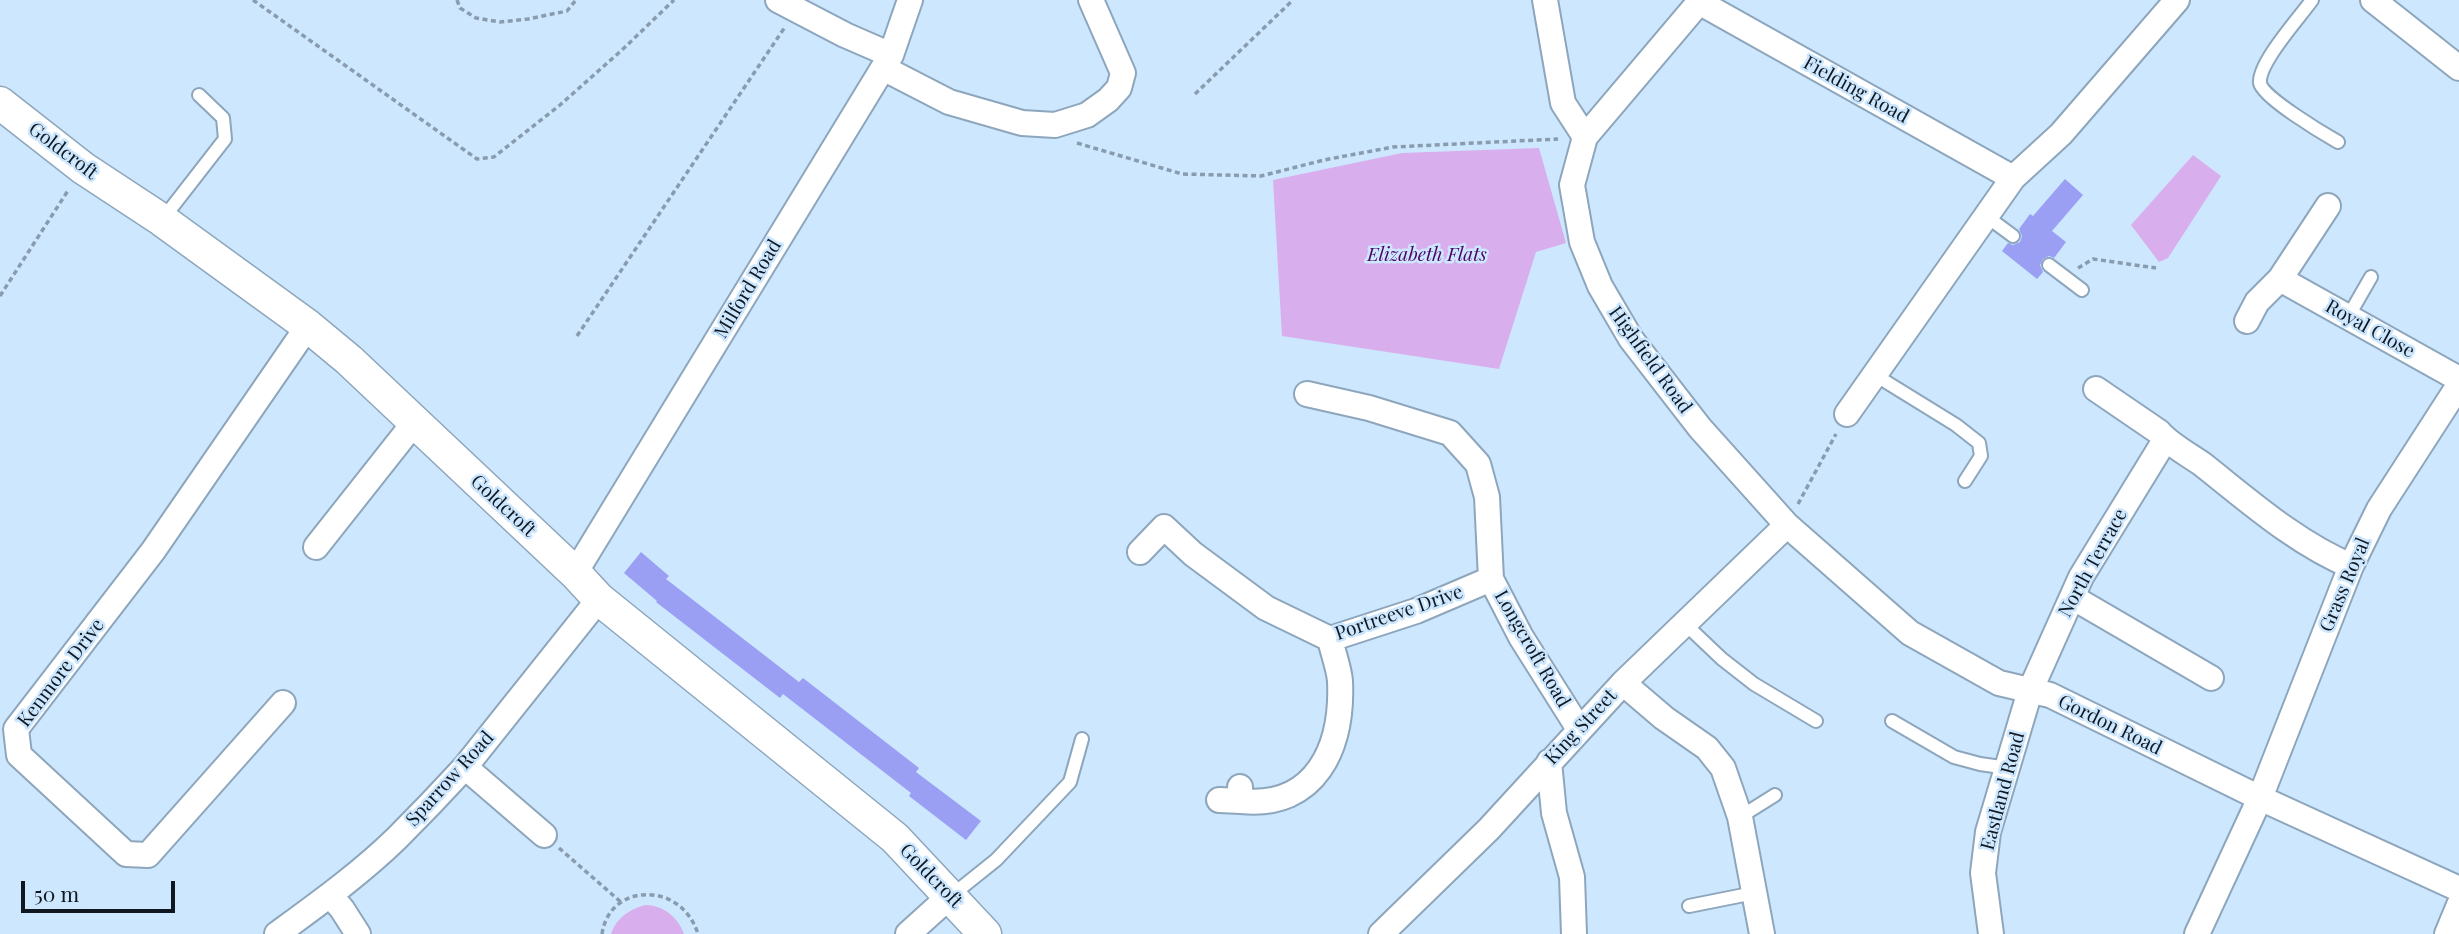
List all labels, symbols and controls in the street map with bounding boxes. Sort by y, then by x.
street label: Fielding Road [1799,52,1913,128]
street label: Goldcroft [24,118,102,184]
street label: Milford Road [710,236,786,342]
park label: Elizabeth Flats [1367,244,1487,266]
street label: Royal Close [2321,295,2419,363]
street label: Highfield Road [1604,302,1696,418]
street label: Goldcroft [466,470,540,542]
street label: North Terrace [2054,505,2132,621]
street label: Grass Royal [2315,535,2375,635]
street label: Portreeve Drive [1332,580,1466,646]
street label: Longcroft Road [1489,586,1575,712]
street label: Kenmore Drive [13,614,109,732]
street label: King Street [1540,685,1622,769]
street label: Gordon Road [2054,690,2166,760]
street label: Sparrow Road [401,727,499,831]
street label: Eastland Road [1976,729,2030,853]
street label: Goldcroft [895,839,967,913]
scale bar [24,867,178,911]
text: 50 m [34,879,79,907]

